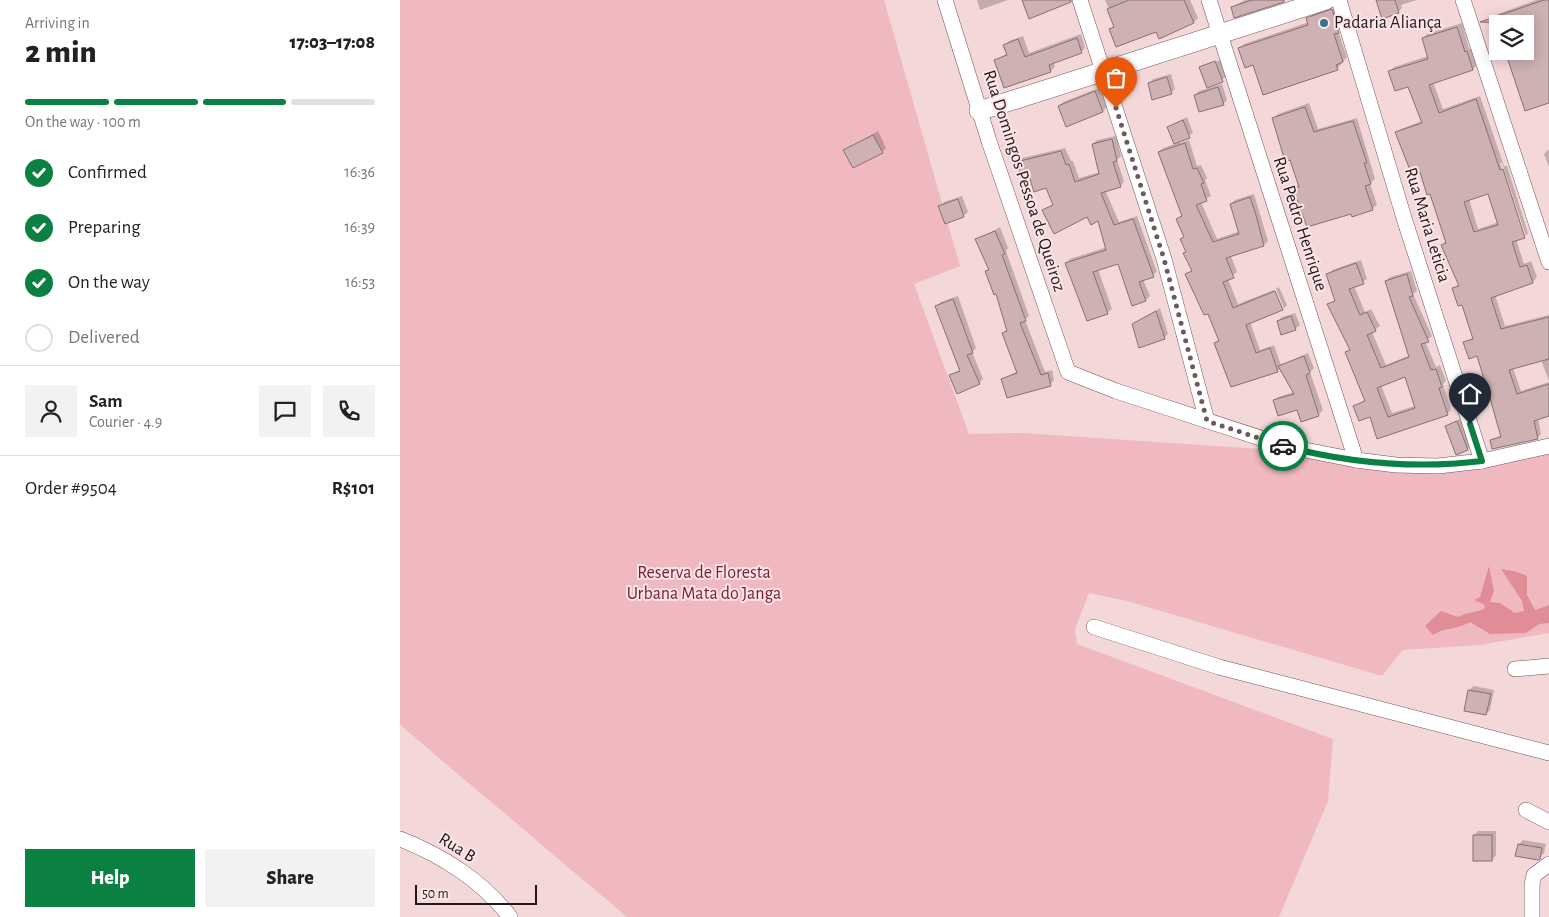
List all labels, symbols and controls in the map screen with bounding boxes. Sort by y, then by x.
place label: Padaria Aliança [1334,14,1442,32]
text: Arriving in [25,15,90,31]
map controls [1489,15,1534,60]
button: layers [1489,15,1534,60]
marker: Padaria Aliança [1318,17,1330,29]
text: 17:03–17:08 [289,33,375,52]
text: 2 min [25,36,97,68]
pin [1095,57,1137,108]
icon: bag [1102,64,1130,92]
street label: Rua Domingos Pessoa de Queiroz [980,68,1068,294]
text: On the way · 100 m [25,114,141,130]
street label: Rua Pedro Henrique [1270,155,1330,293]
icon: check [25,159,53,187]
text: Confirmed [68,163,147,182]
text: 16:36 [344,164,375,180]
street label: Rua Maria Leticia [1401,165,1453,285]
icon: check [25,214,53,242]
text: Preparing [68,218,141,237]
text: 16:39 [344,219,375,235]
icon: check [25,269,53,297]
text: On the way [68,273,150,292]
text: 16:53 [345,274,375,290]
text: Delivered [68,328,140,347]
pin [1449,373,1491,424]
icon: home [1456,380,1484,408]
button: person [25,385,77,437]
button: chat [259,385,311,437]
button: phone [323,385,375,437]
text: Sam [89,392,123,411]
text: Courier · 4.9 [89,414,162,430]
courier [1258,421,1308,471]
icon: car [1269,432,1297,460]
text: Order #9504 [25,479,117,498]
text: R$101 [332,479,375,498]
park label: Reserva de Floresta Urbana Mata do Janga [627,564,781,603]
street label: Rua B [435,830,479,866]
button: Help [25,849,195,907]
button: Share [205,849,375,907]
scale bar [415,882,538,905]
text: 50 m [422,887,449,901]

